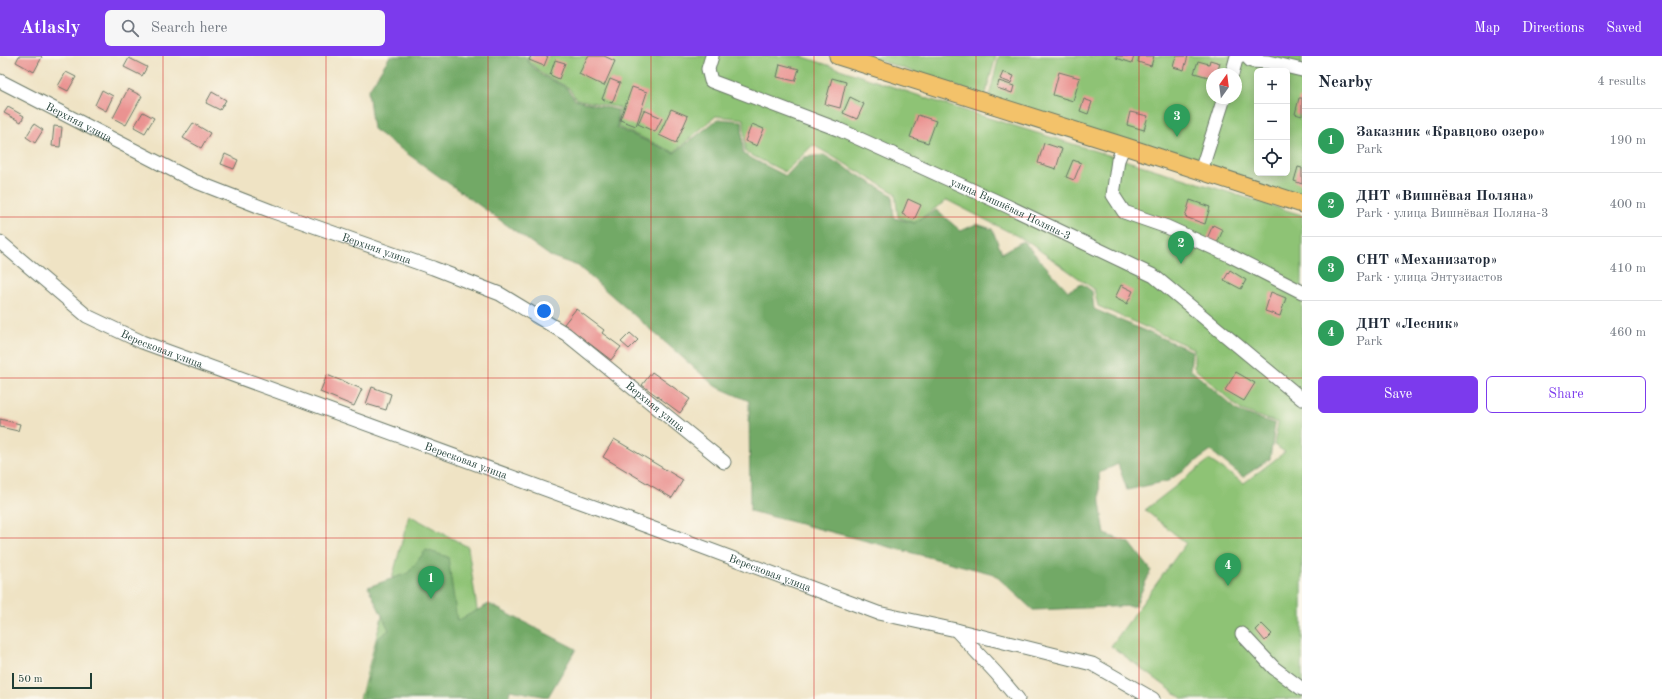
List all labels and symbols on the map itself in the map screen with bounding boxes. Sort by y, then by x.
north arrow [1206,68,1242,104]
street label: Верхняя улица [44,102,114,145]
pin: 3 [1164,104,1190,137]
street label: улица Вишнёвая Поляна-3 [949,177,1072,242]
pin: 2 [1168,231,1194,264]
street label: Верхняя улица [340,232,413,267]
your location [534,301,554,321]
street label: Вересковая улица [119,329,204,371]
street label: Верхняя улица [623,381,687,435]
street label: Вересковая улица [423,442,509,482]
street label: Вересковая улица [727,553,813,594]
pin: 4 [1215,553,1241,586]
pin: 1 [418,566,444,599]
scale bar [12,671,92,690]

